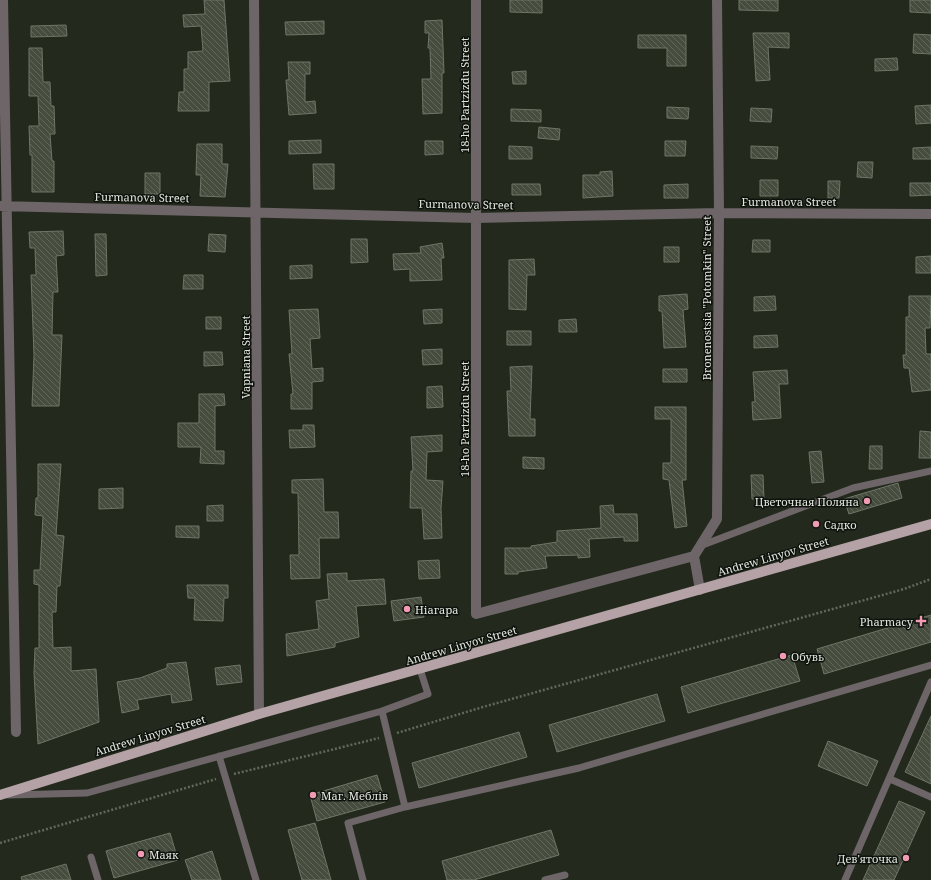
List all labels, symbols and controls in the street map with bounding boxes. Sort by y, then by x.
street label: 18-ho Partzizdu Street [457,37,472,153]
street label: Furmanova Street [94,189,190,205]
street label: Furmanova Street [742,194,837,209]
street label: Furmanova Street [418,196,514,212]
street label: Bronenostsia "Potomkin" Street [699,216,714,380]
street label: Vapniana Street [238,315,253,399]
street label: 18-ho Partzizdu Street [457,361,472,477]
place label: Цветочная Поляна [755,494,859,509]
marker: Цветочная Поляна [862,496,872,506]
place label: Садко [824,517,857,532]
marker: Садко [811,519,821,529]
street label: Andrew Linyov Street [716,533,830,579]
place label: Ніагара [415,602,459,617]
marker: Ніагара [402,604,412,614]
place label: Pharmacy [860,614,914,629]
marker: Pharmacy [916,616,926,626]
street label: Andrew Linyov Street [404,622,518,668]
place label: Обувь [791,649,824,664]
marker: Обувь [778,651,788,661]
street label: Andrew Linyov Street [93,711,207,759]
place label: Маг. Меблів [321,788,388,803]
marker: Маг. Меблів [308,790,318,800]
place label: Маяк [149,847,179,862]
marker: Маяк [136,849,146,859]
place label: Дев'яточка [837,851,898,866]
marker: Дев'яточка [901,853,911,863]

